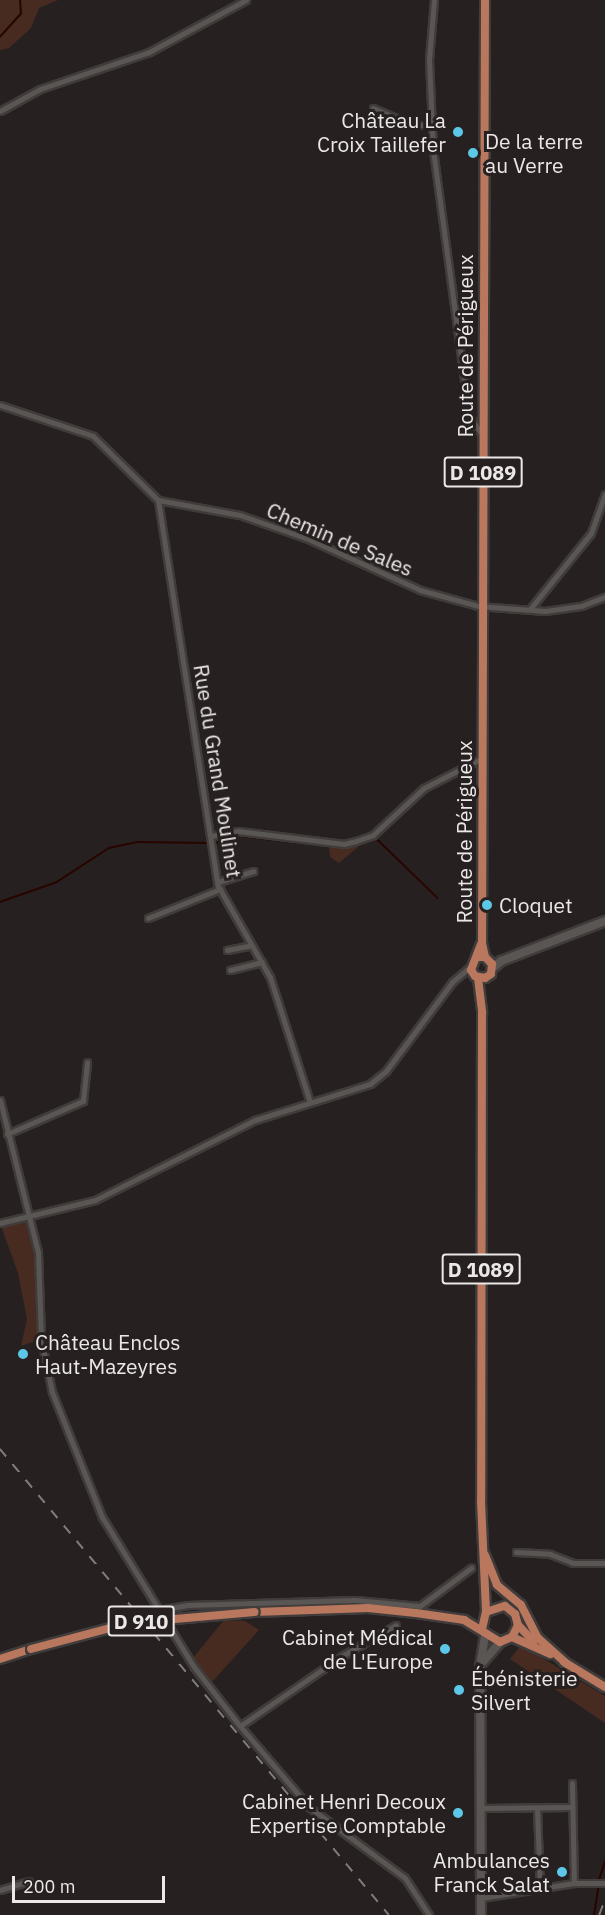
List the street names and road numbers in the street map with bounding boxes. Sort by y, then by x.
street label: Route de Périgueux [452,254,478,438]
road number: D 1089 [442,455,524,489]
street label: Chemin de Sales [263,497,417,581]
street label: Rue du Grand Moulinet [189,662,247,880]
street label: Route de Périgueux [451,740,477,924]
road number: D 1089 [440,1252,522,1286]
road number: D 910 [106,1604,176,1638]

